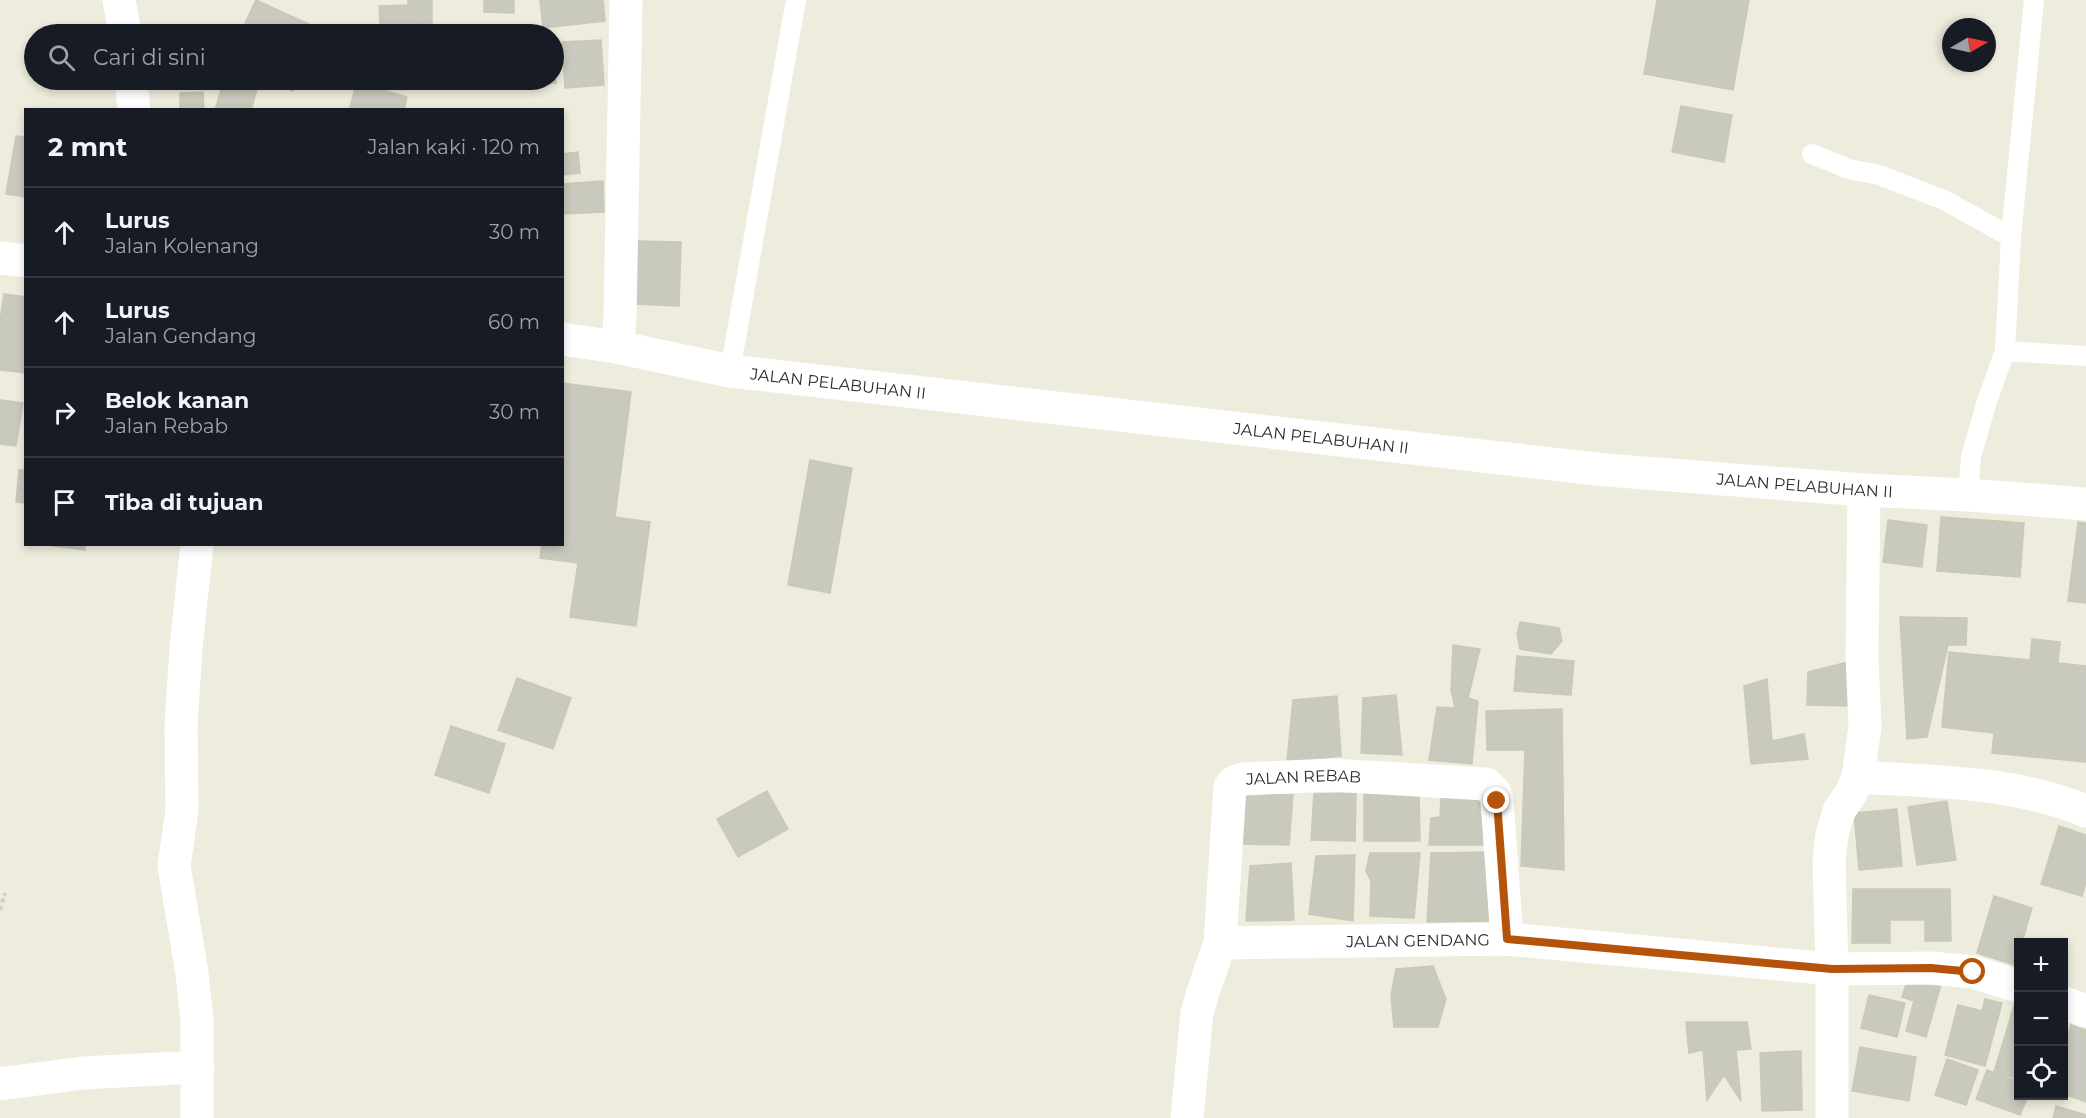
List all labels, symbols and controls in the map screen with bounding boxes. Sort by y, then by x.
north arrow [1942,18,1996,72]
search box [24,24,564,90]
icon: search [45,41,78,74]
text: Cari di sini [93,44,206,71]
text: 2 mnt [48,131,127,163]
text: Jalan kaki · 120 m [368,135,540,159]
text: Lurus [105,207,170,234]
icon: ahead [48,216,81,249]
text: 30 m [489,220,540,244]
text: Jalan Kolenang [105,234,259,258]
text: Lurus [105,297,170,324]
icon: ahead [48,306,81,339]
text: 60 m [488,310,540,334]
text: Jalan Gendang [105,324,256,348]
street label: JALAN PELABUHAN II [748,364,927,403]
text: Belok kanan [105,387,249,414]
icon: right [48,396,81,429]
text: 30 m [489,400,540,424]
text: Jalan Rebab [105,414,228,438]
street label: JALAN PELABUHAN II [1231,419,1410,458]
street label: JALAN PELABUHAN II [1715,470,1893,501]
icon: arrive [48,486,81,519]
text: Tiba di tujuan [105,489,263,516]
street label: JALAN REBAB [1245,766,1362,789]
route end [1483,787,1509,813]
street label: JALAN GENDANG [1345,930,1490,951]
map controls [2014,938,2068,1100]
button: + [2014,938,2068,992]
route start [1959,958,1985,984]
button: − [2014,992,2068,1046]
button: locate [2014,1046,2068,1100]

